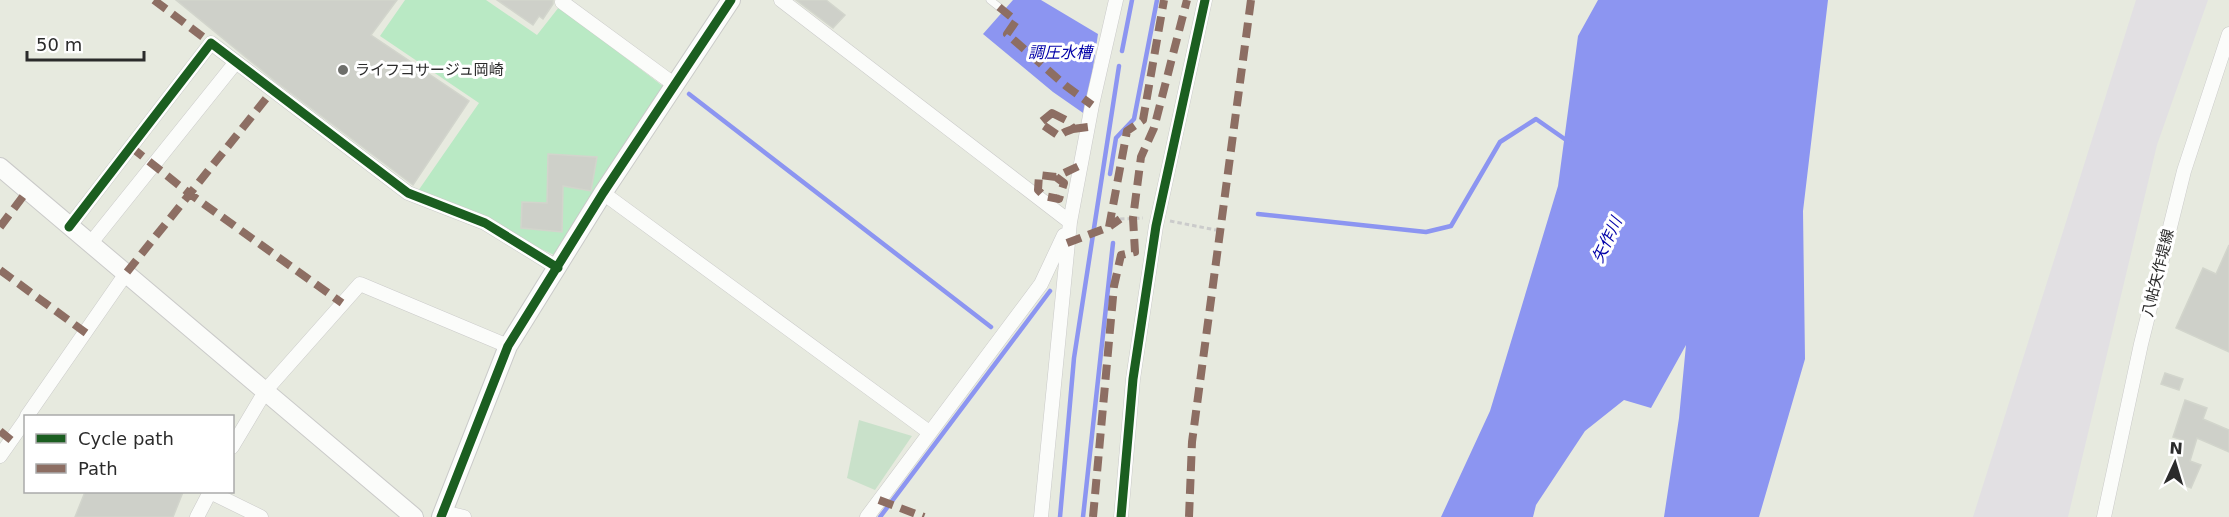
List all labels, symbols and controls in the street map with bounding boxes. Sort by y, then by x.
scale bar [27,24,144,62]
text: 50 m [36,34,82,55]
water label: 調圧水槽 [1028,43,1095,62]
place label: ライフコサージュ岡崎 [355,61,504,79]
marker: ライフコサージュ岡崎 [336,63,350,77]
water label: 矢作川 [1588,212,1627,266]
street label: 八帖矢作堤線 [2138,227,2178,319]
legend [24,415,234,493]
text: Cycle path [78,428,174,449]
north arrow [2145,433,2205,493]
text: N [2169,439,2183,458]
text: Path [78,458,118,479]

